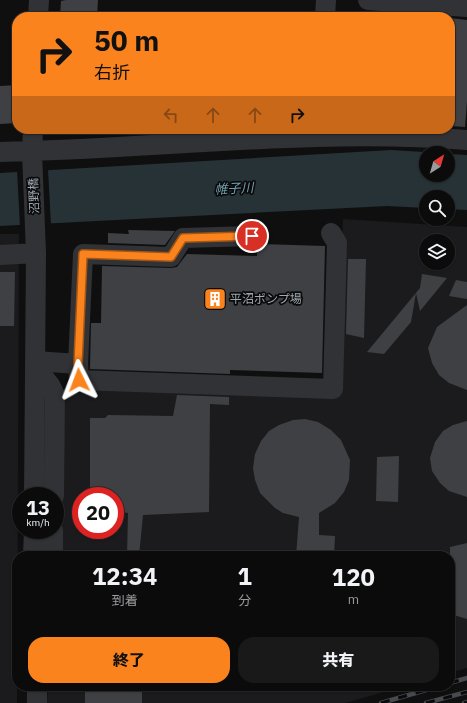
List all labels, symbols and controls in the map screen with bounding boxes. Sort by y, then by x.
text: 50 m [94,22,159,59]
icon: right [28,28,80,80]
text: 右折 [94,61,130,84]
icon: left [160,104,182,126]
icon: ahead [202,104,224,126]
icon: ahead [244,104,266,126]
icon: right [286,104,308,126]
north arrow [419,146,455,182]
map controls [419,146,455,270]
street label: 沼野橋 [25,178,42,214]
water label: 帷子川 [214,179,256,198]
button: search [419,190,455,226]
pin [235,219,269,253]
icon: arrive [241,225,263,247]
button: layers [419,234,455,270]
building icon: 平沼ポンプ場 [202,286,228,312]
place label: 平沼ポンプ場 [230,291,302,306]
position arrow [58,359,100,401]
speed limit sign: 20 [72,487,124,539]
text: 13 [26,494,50,521]
text: km/h [26,516,50,529]
text: 12:34 [92,560,157,592]
text: 1 [237,560,252,592]
text: 120 [332,561,375,593]
text: m [348,591,359,608]
text: 到着 [112,592,138,609]
text: 分 [238,592,251,609]
button: 終了 [28,637,230,683]
button: 共有 [238,637,439,683]

